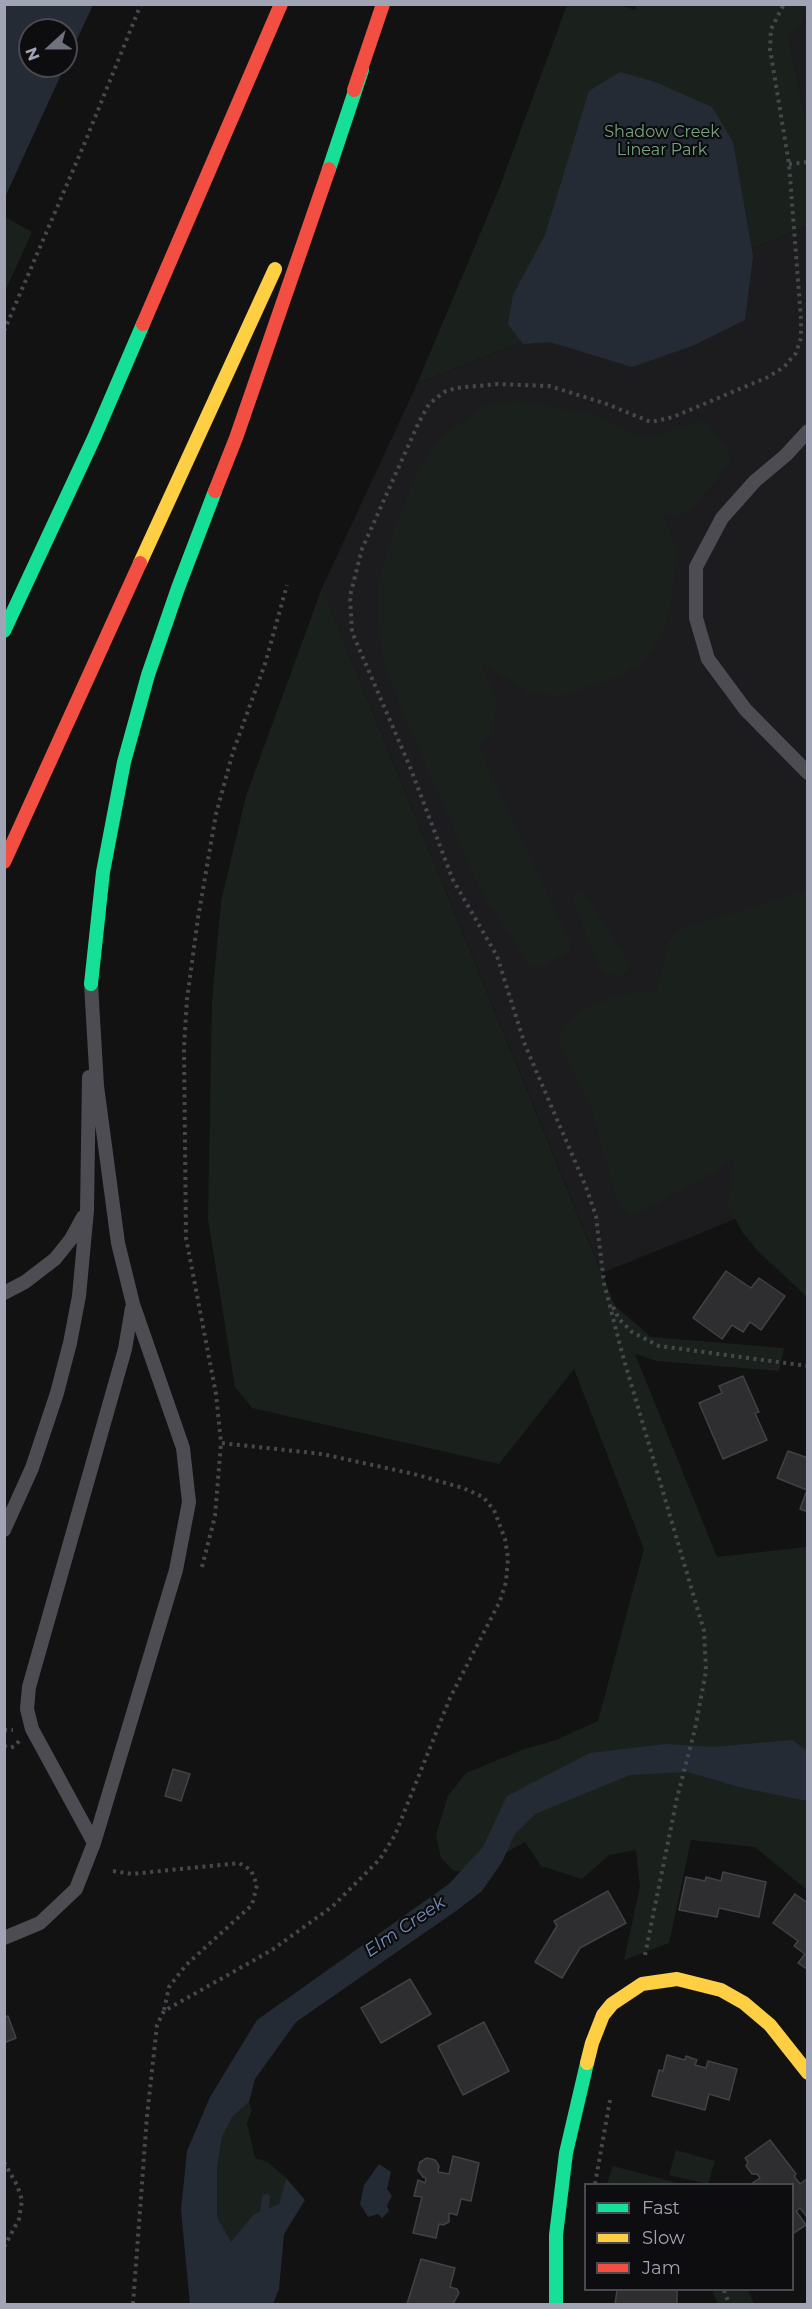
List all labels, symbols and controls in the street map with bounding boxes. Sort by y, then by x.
north arrow [18,18,78,78]
text: N [21,44,44,63]
park label: Shadow Creek Linear Park [604,122,720,160]
water label: Elm Creek [360,1892,450,1962]
legend [584,2183,794,2291]
text: Fast [642,2197,680,2219]
text: Slow [642,2227,685,2249]
text: Jam [642,2257,681,2279]

